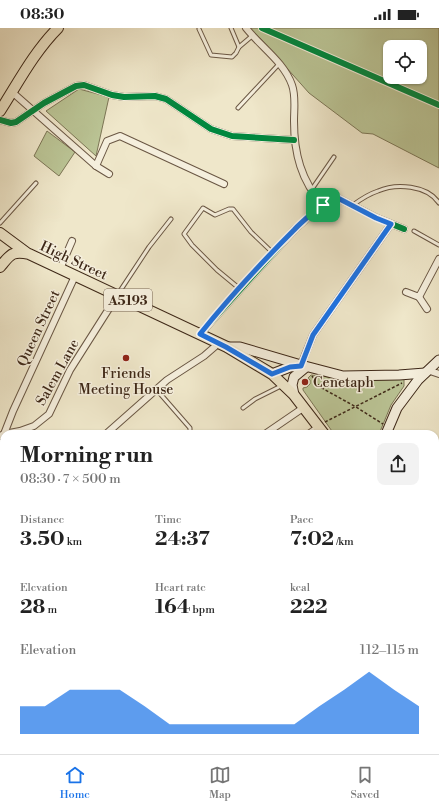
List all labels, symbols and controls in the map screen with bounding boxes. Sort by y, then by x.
text: 08:30 [20,5,65,24]
map controls [383,40,427,84]
button: locate [383,40,427,84]
pin [306,188,340,222]
icon: arrive [312,194,334,216]
street label: High Street [37,237,110,284]
street label: Queen Street [13,287,64,370]
road number: A5193 [104,289,152,311]
street label: Salem Lane [32,336,84,409]
marker: Friends Meeting House [121,353,131,363]
place label: Friends Meeting House [79,365,173,399]
place label: Cenetaph [313,374,374,392]
marker: Cenetaph [300,377,310,387]
text: Morning run [20,442,153,469]
button: share [377,443,419,485]
text: 08:30 · 7 × 500 m [20,471,121,487]
text: Distance [20,513,64,527]
text: Time [155,513,182,527]
text: Pace [290,513,314,527]
text: 3.50 [20,527,64,552]
text: 24:37 [155,527,210,552]
text: 7:02 [290,527,334,552]
text: km [64,535,82,549]
text: /km [334,535,354,549]
text: Elevation [20,581,68,595]
text: Heart rate [155,581,206,595]
text: kcal [290,581,310,595]
text: 28 [20,595,45,620]
text: 164 [155,595,190,620]
text: 222 [290,595,328,620]
text: m [45,603,57,617]
text: bpm [190,603,215,617]
text: Elevation [20,642,76,658]
text: 112–115 m [360,642,419,658]
tab: Home [60,764,90,802]
tab: Map [209,764,231,802]
tab: Saved [350,764,379,802]

